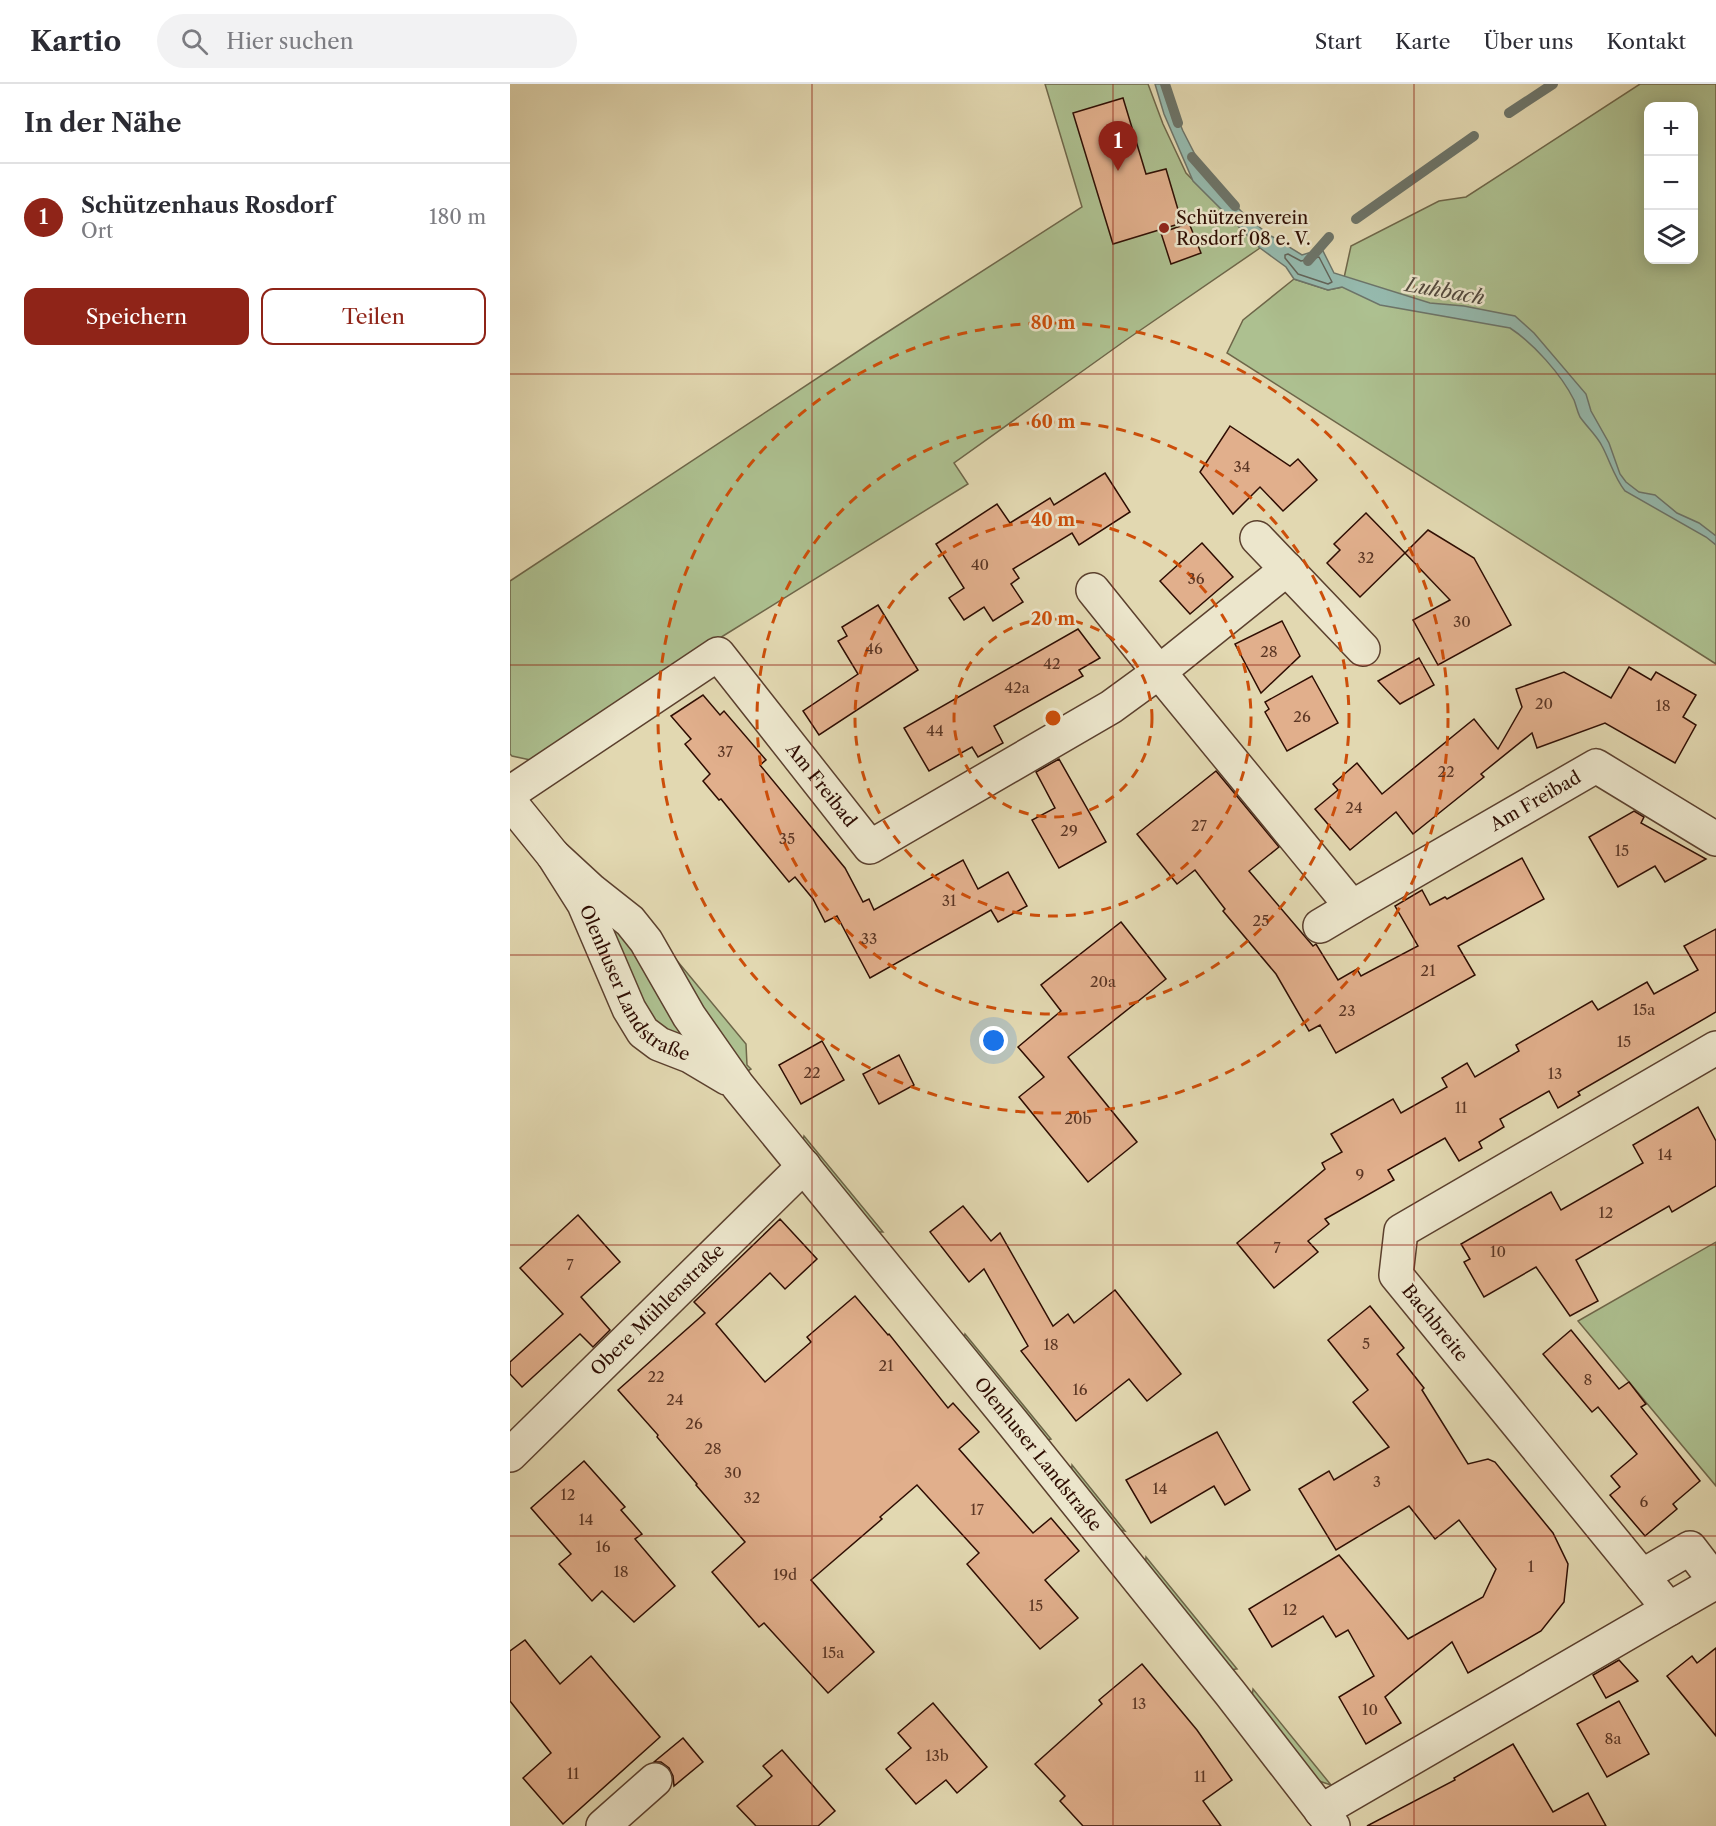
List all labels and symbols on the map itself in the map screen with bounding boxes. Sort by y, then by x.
pin: 1 [1098,122,1138,171]
place label: Schützenverein Rosdorf 08 e. V. [1176,207,1311,250]
marker: Schützenverein Rosdorf 08 e. V. [1157,221,1171,235]
water label: Luhbach [1402,272,1486,310]
text: 80 m [1030,312,1076,334]
text: 60 m [1031,411,1075,433]
house number: 34 [1234,457,1250,476]
text: 40 m [1031,509,1075,531]
house number: 32 [1358,548,1374,567]
house number: 40 [971,555,989,574]
house number: 36 [1187,569,1205,588]
text: 20 m [1031,608,1075,630]
house number: 30 [1453,612,1471,631]
house number: 46 [865,639,883,658]
house number: 28 [1260,642,1278,661]
house number: 42 [1043,654,1061,673]
house number: 42a [1004,678,1030,697]
house number: 20 [1535,694,1553,713]
house number: 18 [1655,696,1671,715]
house number: 26 [1293,707,1311,726]
centre of rings [1043,708,1063,728]
house number: 44 [926,721,944,740]
street label: Am Freibad [781,738,861,832]
house number: 37 [717,742,733,761]
house number: 22 [1437,762,1455,781]
street label: Am Freibad [1485,766,1585,836]
house number: 24 [1345,798,1363,817]
house number: 27 [1191,816,1208,835]
house number: 29 [1060,821,1078,840]
house number: 35 [779,829,795,848]
house number: 15 [1615,841,1629,860]
house number: 31 [942,891,957,910]
street label: Olenhuser Landstraße [575,902,693,1066]
house number: 25 [1253,911,1269,930]
house number: 33 [861,929,877,948]
house number: 21 [1421,961,1436,980]
house number: 20a [1090,972,1116,991]
house number: 15a [1633,1000,1655,1019]
house number: 23 [1339,1001,1355,1020]
your location [979,1026,1008,1055]
house number: 15 [1617,1032,1631,1051]
house number: 22 [803,1063,821,1082]
house number: 13 [1548,1064,1562,1083]
house number: 11 [1455,1098,1468,1117]
house number: 20b [1064,1109,1092,1128]
house number: 14 [1658,1145,1672,1164]
house number: 9 [1356,1165,1364,1184]
house number: 12 [1599,1203,1613,1222]
house number: 7 [1273,1238,1281,1257]
street label: Obere Mühlenstraße [586,1239,729,1380]
house number: 10 [1490,1242,1506,1261]
house number: 7 [566,1255,574,1274]
street label: Bachbreite [1397,1280,1473,1366]
house number: 5 [1362,1334,1370,1353]
house number: 18 [1043,1335,1059,1354]
house number: 21 [879,1356,894,1375]
house number: 22 [647,1367,665,1386]
house number: 8 [1584,1370,1593,1389]
street label: Olenhuser Landstraße [969,1373,1106,1536]
house number: 16 [1072,1380,1088,1399]
house number: 24 [666,1390,684,1409]
house number: 26 [685,1414,703,1433]
house number: 28 [704,1439,722,1458]
house number: 30 [724,1463,742,1482]
house number: 3 [1373,1472,1381,1491]
house number: 14 [1153,1479,1167,1498]
house number: 12 [561,1485,575,1504]
house number: 32 [744,1488,760,1507]
house number: 6 [1640,1492,1649,1511]
house number: 17 [970,1500,984,1519]
house number: 14 [579,1510,593,1529]
house number: 16 [595,1537,611,1556]
house number: 1 [1528,1557,1535,1576]
house number: 18 [613,1562,629,1581]
house number: 19d [773,1565,797,1584]
house number: 15 [1029,1596,1043,1615]
house number: 12 [1283,1600,1297,1619]
house number: 15a [822,1643,844,1662]
house number: 13 [1132,1694,1146,1713]
house number: 10 [1362,1700,1378,1719]
house number: 8a [1605,1729,1621,1748]
house number: 13b [925,1746,949,1765]
house number: 11 [567,1764,580,1783]
house number: 11 [1194,1767,1207,1786]

